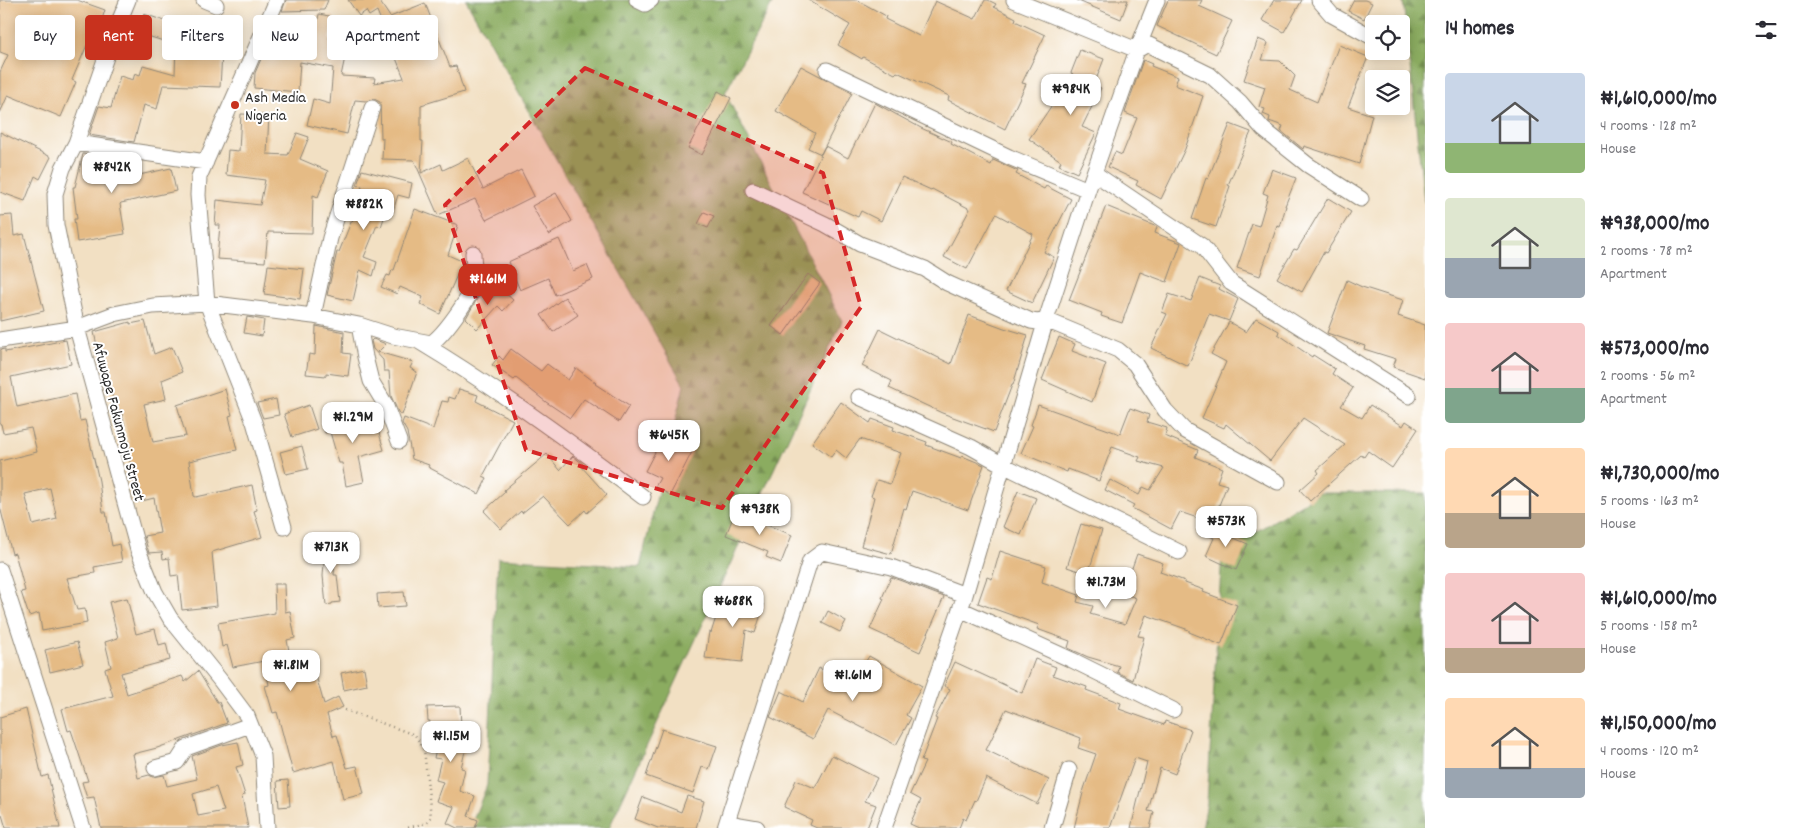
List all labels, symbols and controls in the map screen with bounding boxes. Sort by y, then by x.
chip: Buy [15,15,75,60]
chip: Rent [85,15,152,60]
chip: Filters [162,15,243,60]
chip: New [253,15,317,60]
chip: Apartment [327,15,438,60]
map controls [1365,15,1410,115]
button: locate [1365,15,1410,60]
text: 14 homes [1445,15,1515,45]
icon: filters [1752,16,1780,44]
button: layers [1365,70,1410,115]
pin: ₦984K [1036,74,1106,116]
text: ₦984K [1052,78,1090,101]
text: ₦1,610,000/mo [1600,85,1717,115]
place label: Ash Media Nigeria [245,87,306,128]
icon: home [1485,93,1545,153]
marker: Ash Media Nigeria [229,99,241,111]
text: 4 rooms · 128 m² [1600,115,1697,138]
text: House [1600,138,1636,161]
pin: ₦842K [77,152,147,194]
text: ₦842K [93,156,131,179]
pin: ₦882K [329,188,399,231]
text: ₦882K [345,193,383,216]
text: ₦938,000/mo [1600,210,1709,240]
icon: home [1485,218,1545,278]
text: 2 rooms · 78 m² [1600,240,1693,263]
text: Apartment [1600,263,1667,286]
pin: ₦1.61M [447,264,529,306]
text: ₦1.61M [469,268,507,291]
text: ₦573,000/mo [1600,335,1709,365]
street label: Afuwape Fakunmoju Street [85,339,150,504]
icon: home [1485,343,1545,403]
text: 2 rooms · 56 m² [1600,365,1695,388]
text: Apartment [1600,388,1667,411]
pin: ₦1.29M [312,402,394,444]
text: ₦1.29M [333,406,373,429]
pin: ₦645K [634,420,704,462]
text: ₦645K [649,424,689,447]
text: ₦1,730,000/mo [1600,460,1719,490]
icon: home [1485,468,1545,528]
text: 5 rooms · 163 m² [1600,490,1699,513]
pin: ₦938K [725,494,795,536]
text: ₦938K [741,498,779,521]
pin: ₦573K [1191,506,1261,548]
text: ₦573K [1207,510,1245,533]
text: House [1600,513,1636,536]
pin: ₦713K [296,532,366,574]
text: ₦713K [314,536,348,559]
pin: ₦1.73M [1065,566,1147,609]
text: ₦1.73M [1086,571,1126,594]
text: ₦1,610,000/mo [1600,585,1717,615]
pin: ₦688K [698,586,768,628]
text: ₦688K [714,590,752,613]
icon: home [1485,593,1545,653]
text: 5 rooms · 158 m² [1600,615,1698,638]
text: House [1600,638,1636,661]
pin: ₦1.81M [250,650,332,692]
text: ₦1.81M [273,654,309,677]
pin: ₦1.61M [812,660,894,702]
text: ₦1.61M [834,664,872,687]
text: ₦1,150,000/mo [1600,710,1716,740]
icon: home [1485,718,1545,778]
pin: ₦1.15M [410,720,492,763]
text: ₦1.15M [433,725,469,748]
text: 4 rooms · 120 m² [1600,740,1699,763]
text: House [1600,763,1636,786]

